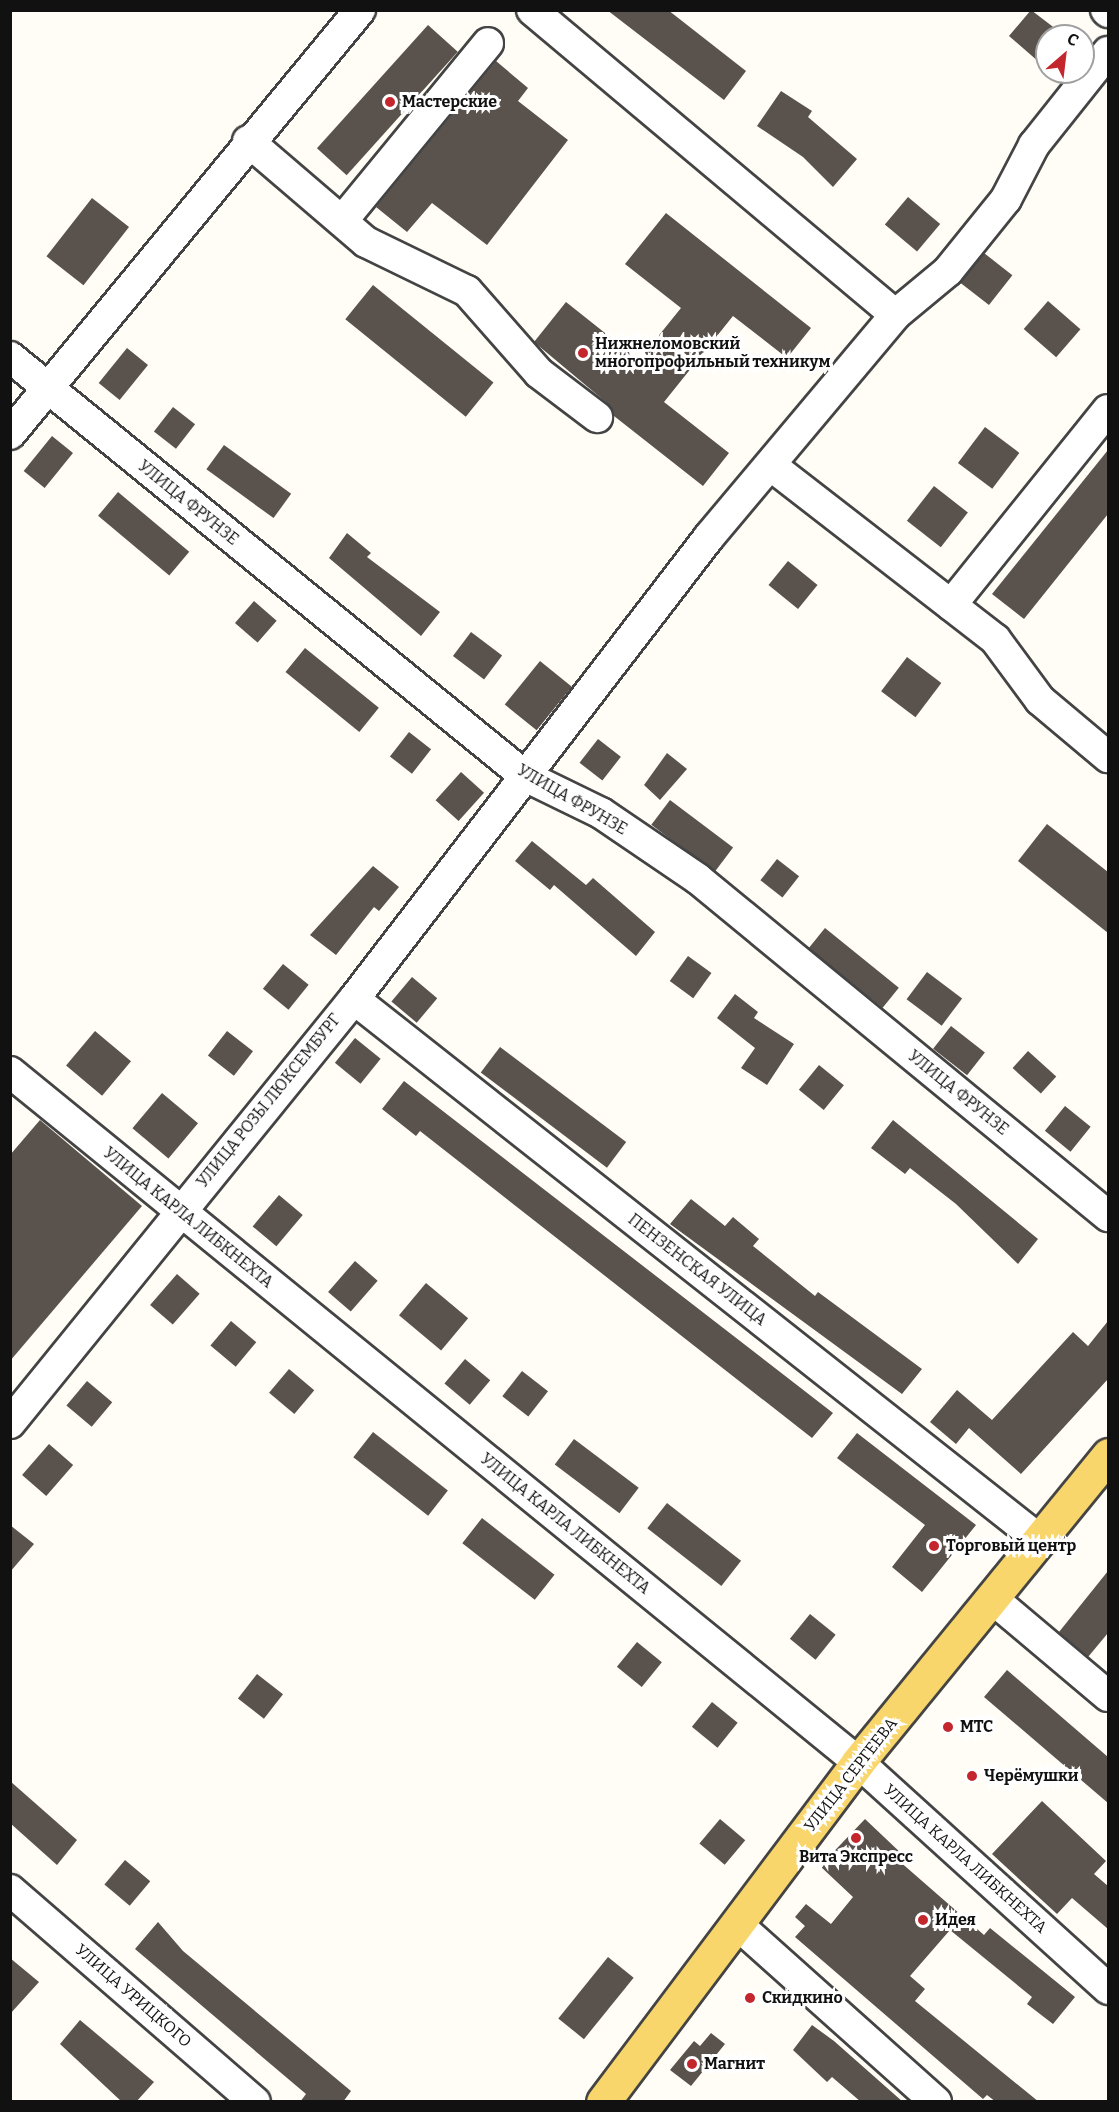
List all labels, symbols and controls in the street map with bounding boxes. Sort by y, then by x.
north arrow [1035,24,1095,84]
text: С [1064,29,1082,50]
place label: Мастерские [402,92,497,112]
marker: Мастерские [383,95,397,109]
place label: Нижнеломовский многопрофильный техникум [595,334,830,372]
marker: Нижнеломовский многопрофильный техникум [576,346,590,360]
street label: УЛИЦА ФРУНЗЕ [134,457,242,549]
street label: УЛИЦА ФРУНЗЕ [514,761,630,839]
street label: УЛИЦА РОЗЫ ЛЮКСЕМБУРГ [193,1010,345,1192]
street label: УЛИЦА ФРУНЗЕ [904,1047,1012,1139]
street label: УЛИЦА КАРЛА ЛИБКНЕХТА [99,1144,277,1292]
street label: ПЕНЗЕНСКАЯ УЛИЦА [624,1210,770,1330]
street label: УЛИЦА КАРЛА ЛИБКНЕХТА [476,1450,654,1598]
place label: Торговый центр [946,1536,1076,1556]
marker: Торговый центр [927,1539,941,1553]
street label: УЛИЦА СЕРГЕЕВА [801,1714,901,1836]
place label: МТС [960,1717,993,1737]
marker: МТС [941,1720,955,1734]
place label: Черёмушки [984,1766,1078,1786]
marker: Черёмушки [965,1769,979,1783]
street label: УЛИЦА КАРЛА ЛИБКНЕХТА [879,1781,1051,1937]
marker: Вита Экспресс [849,1831,863,1845]
place label: Вита Экспресс [799,1847,913,1867]
place label: Идея [935,1910,976,1930]
marker: Идея [916,1913,930,1927]
street label: УЛИЦА УРИЦКОГО [71,1940,195,2052]
place label: Скидкино [762,1988,843,2008]
marker: Скидкино [743,1991,757,2005]
place label: Магнит [704,2054,765,2074]
marker: Магнит [685,2057,699,2071]

